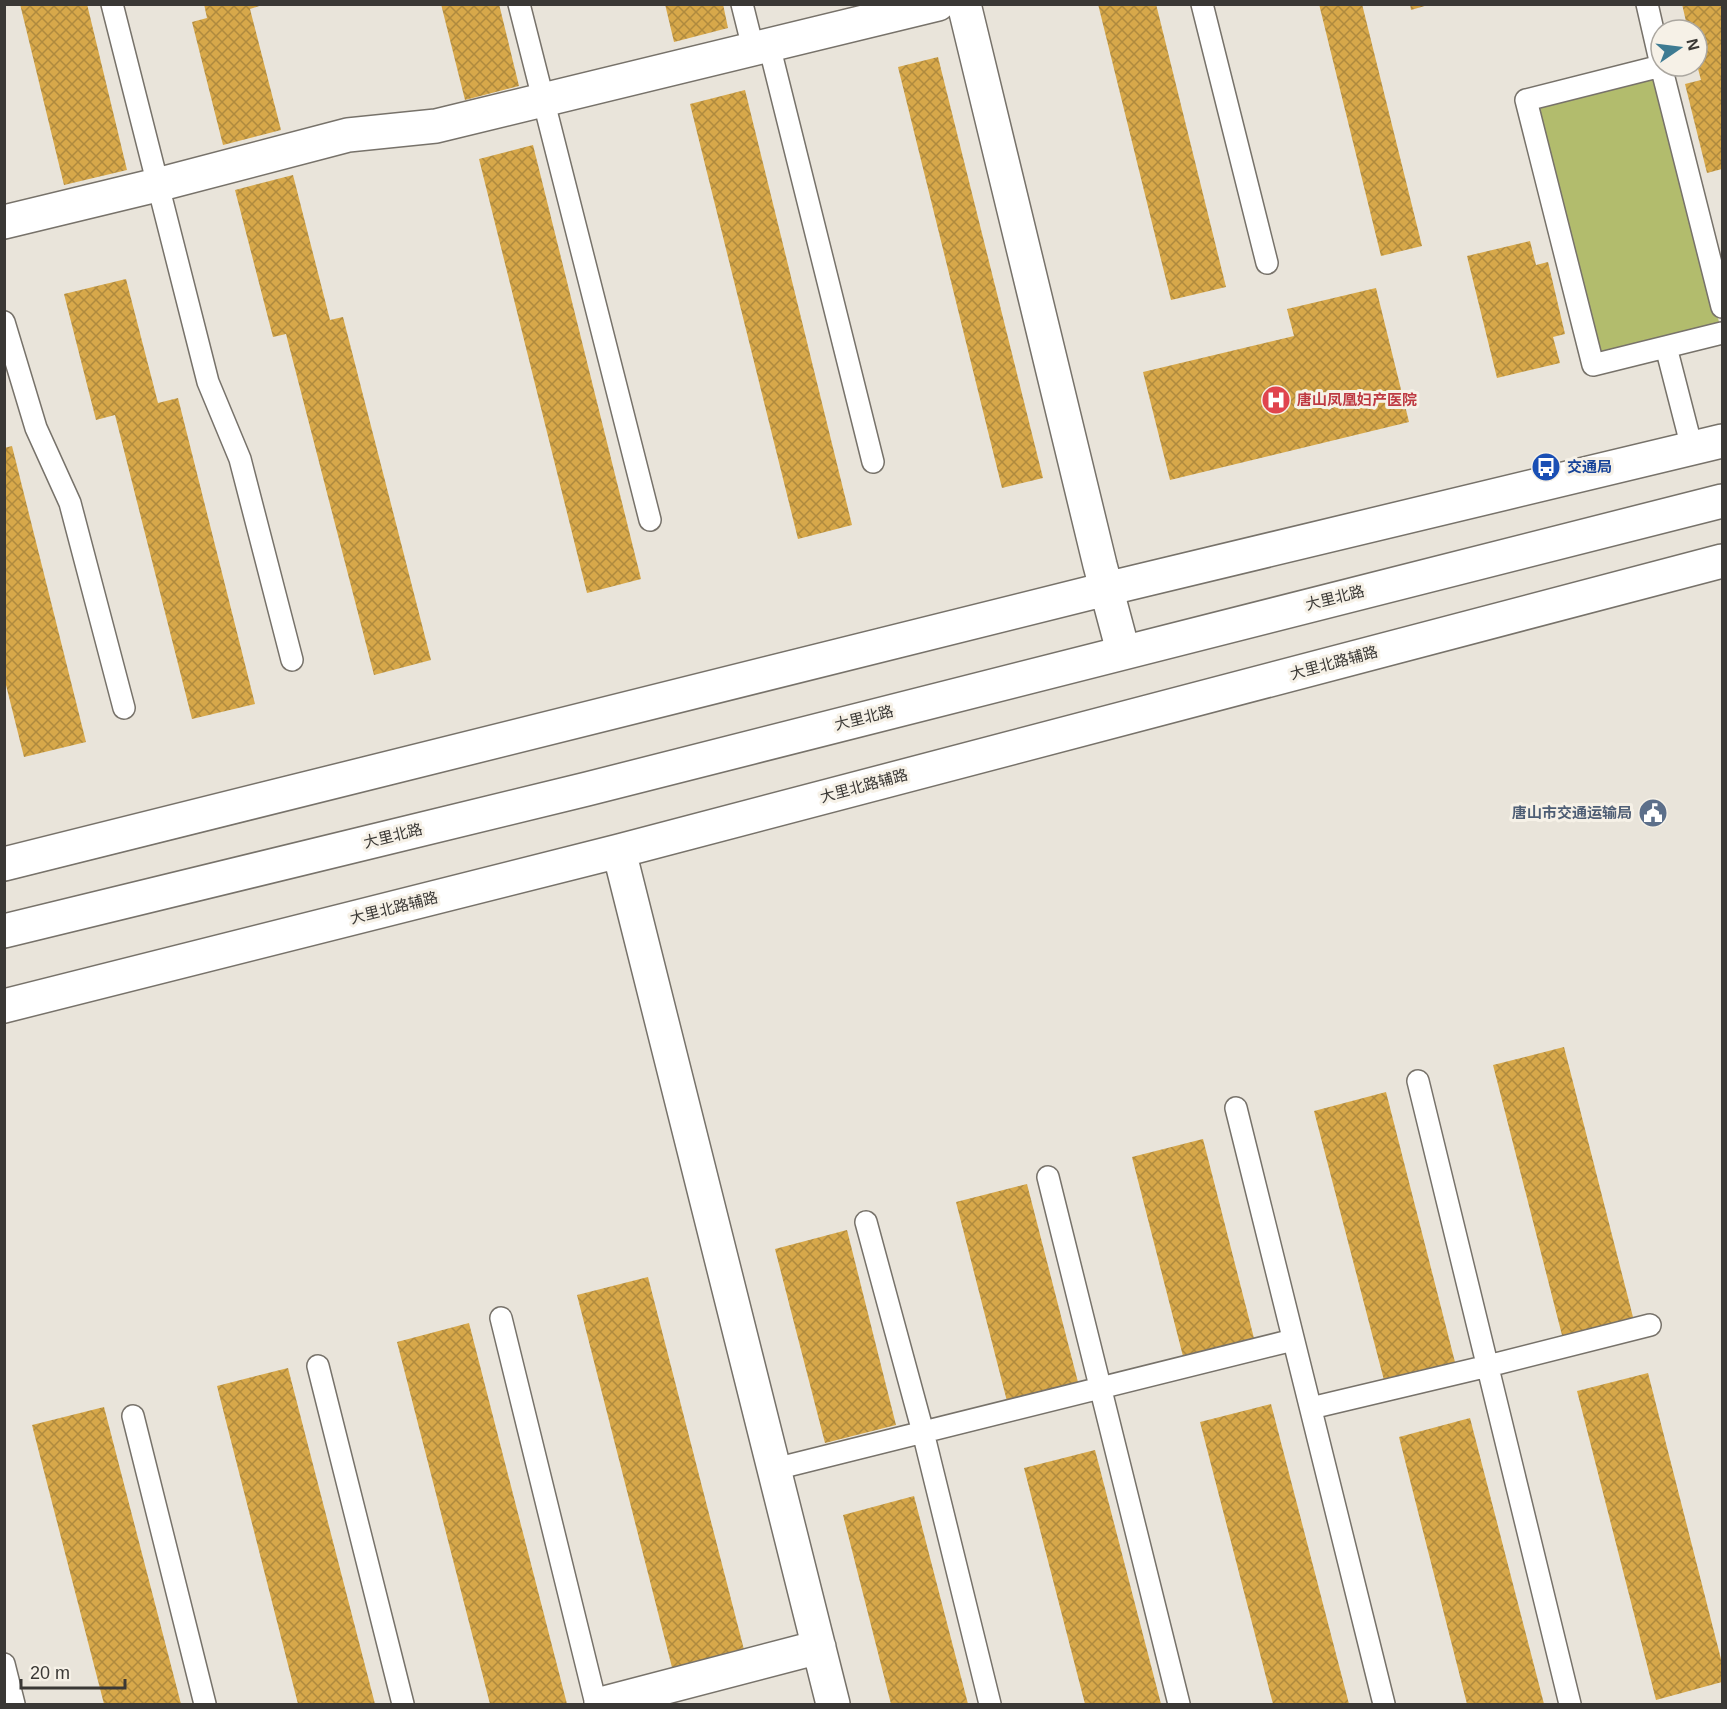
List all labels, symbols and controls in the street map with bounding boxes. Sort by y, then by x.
north arrow [1649,18,1709,78]
text: N [1683,37,1703,52]
hospital icon: 唐山凤凰妇产医院 [1260,384,1292,416]
place label: 唐山凤凰妇产医院 [1297,391,1417,408]
bus stop icon: 交通局 [1530,451,1562,483]
place label: 交通局 [1567,458,1612,475]
street label: 大里北路 [1304,582,1366,613]
street label: 大里北路辅路 [1288,643,1380,682]
street label: 大里北路 [833,702,895,733]
street label: 大里北路辅路 [818,766,910,805]
public building icon: 唐山市交通运输局 [1637,797,1669,829]
place label: 唐山市交通运输局 [1512,804,1632,821]
street label: 大里北路 [362,820,424,851]
street label: 大里北路辅路 [348,888,440,927]
scale bar [21,1652,124,1690]
text: 20 m [30,1663,70,1683]

